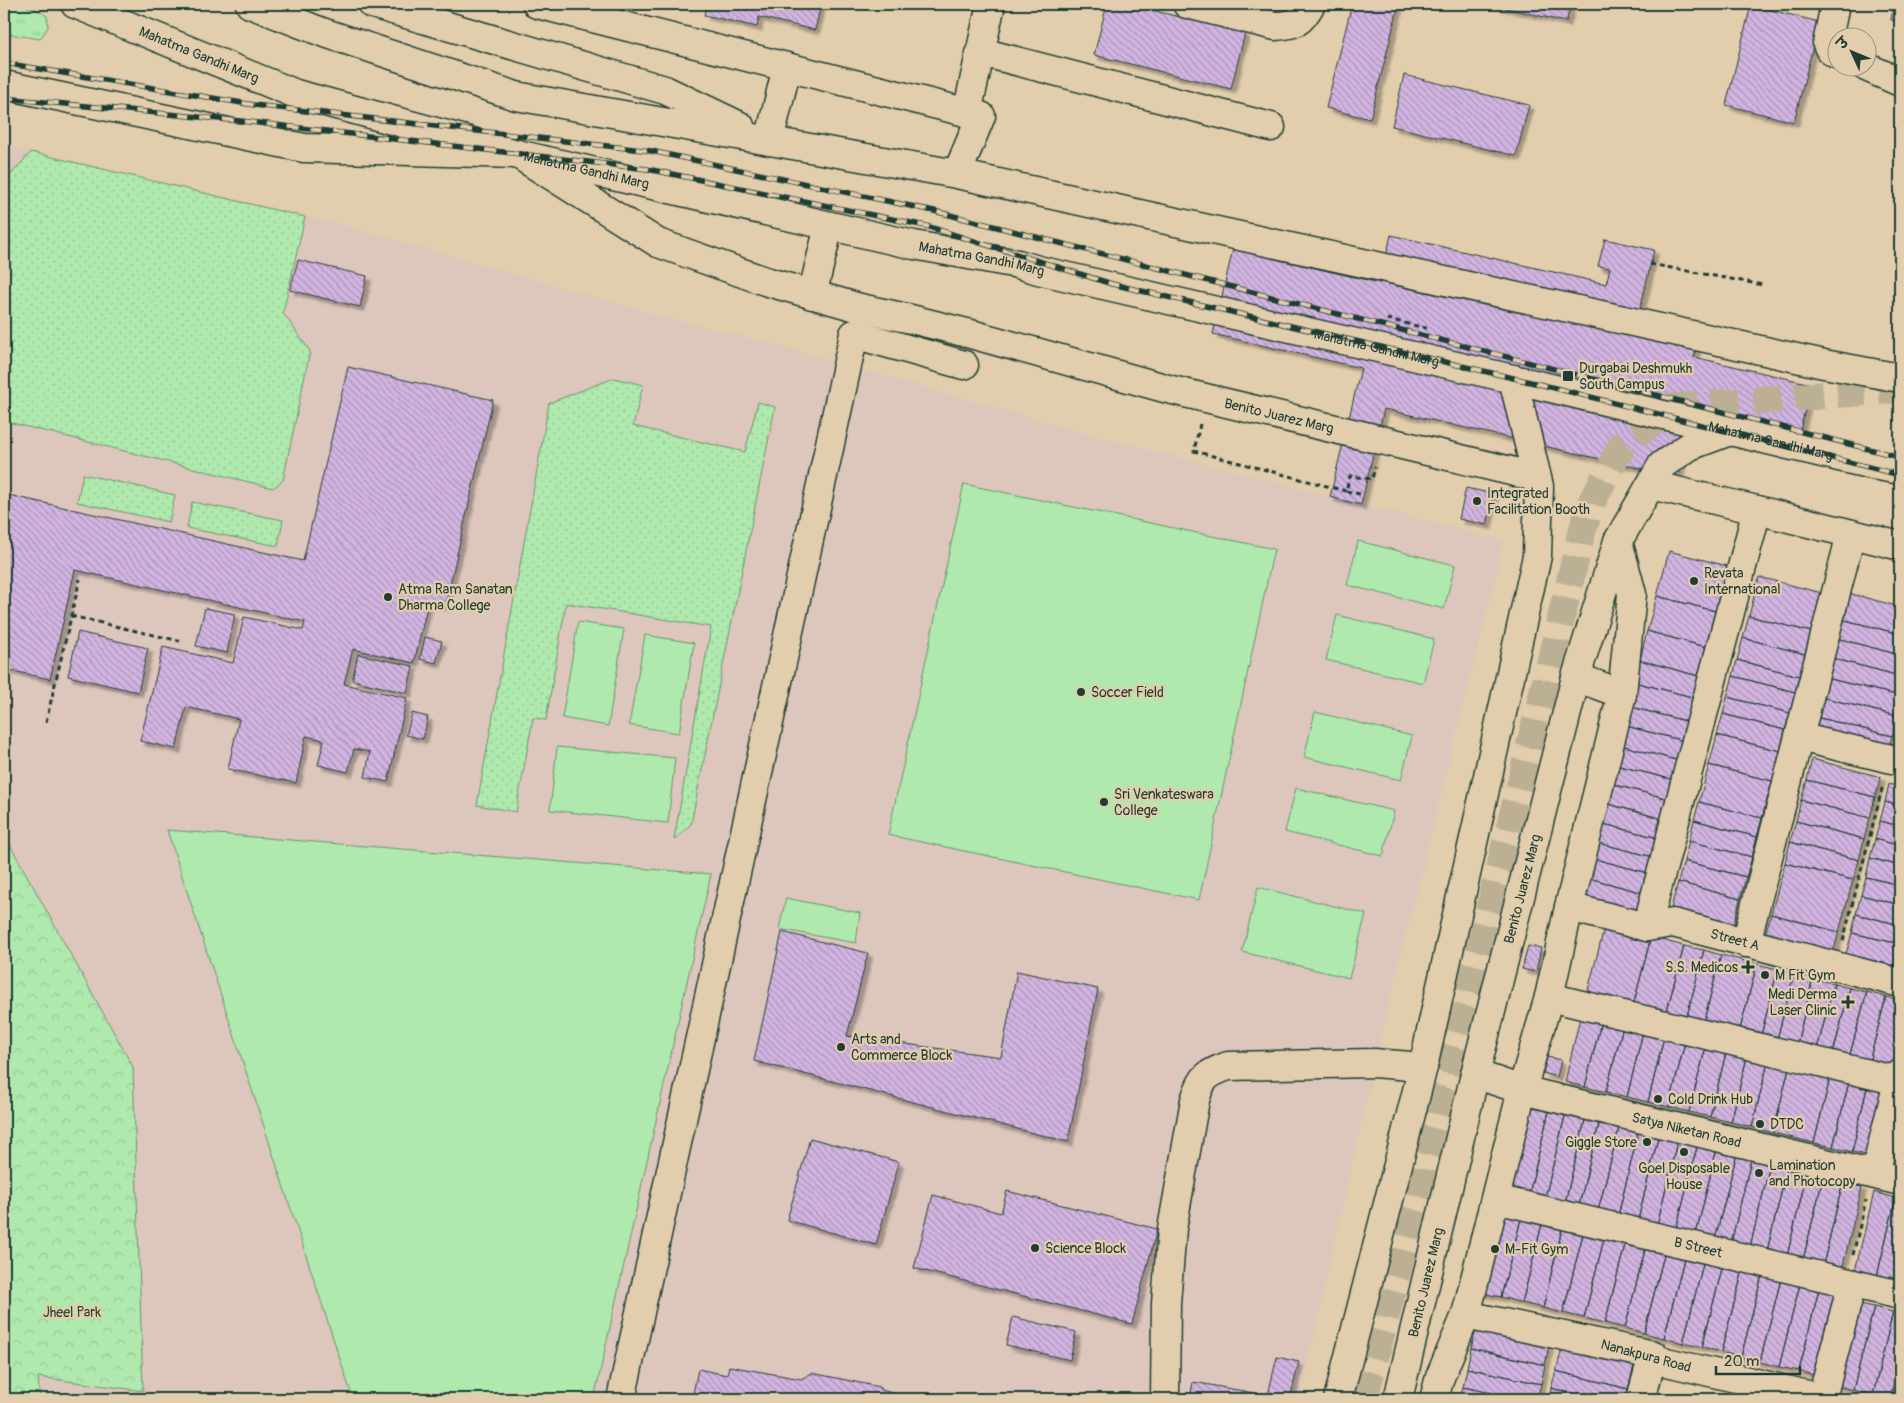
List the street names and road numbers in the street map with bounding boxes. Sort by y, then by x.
street label: Mahatma Gandhi Marg [137,23,262,87]
street label: Mahatma Gandhi Marg [522,147,651,193]
street label: Mahatma Gandhi Marg [917,238,1046,280]
street label: Mahatma Gandhi Marg [1312,325,1441,370]
street label: Benito Juarez Marg [1223,394,1336,437]
street label: Mahatma Gandhi Marg [1707,418,1835,464]
street label: Benito Juarez Marg [1500,832,1544,945]
street label: Street A [1709,925,1761,954]
street label: Satya Niketan Road [1630,1108,1743,1151]
street label: Benito Juarez Marg [1404,1226,1447,1339]
street label: B Street [1673,1233,1725,1261]
street label: Nanakpura Road [1599,1336,1693,1376]

